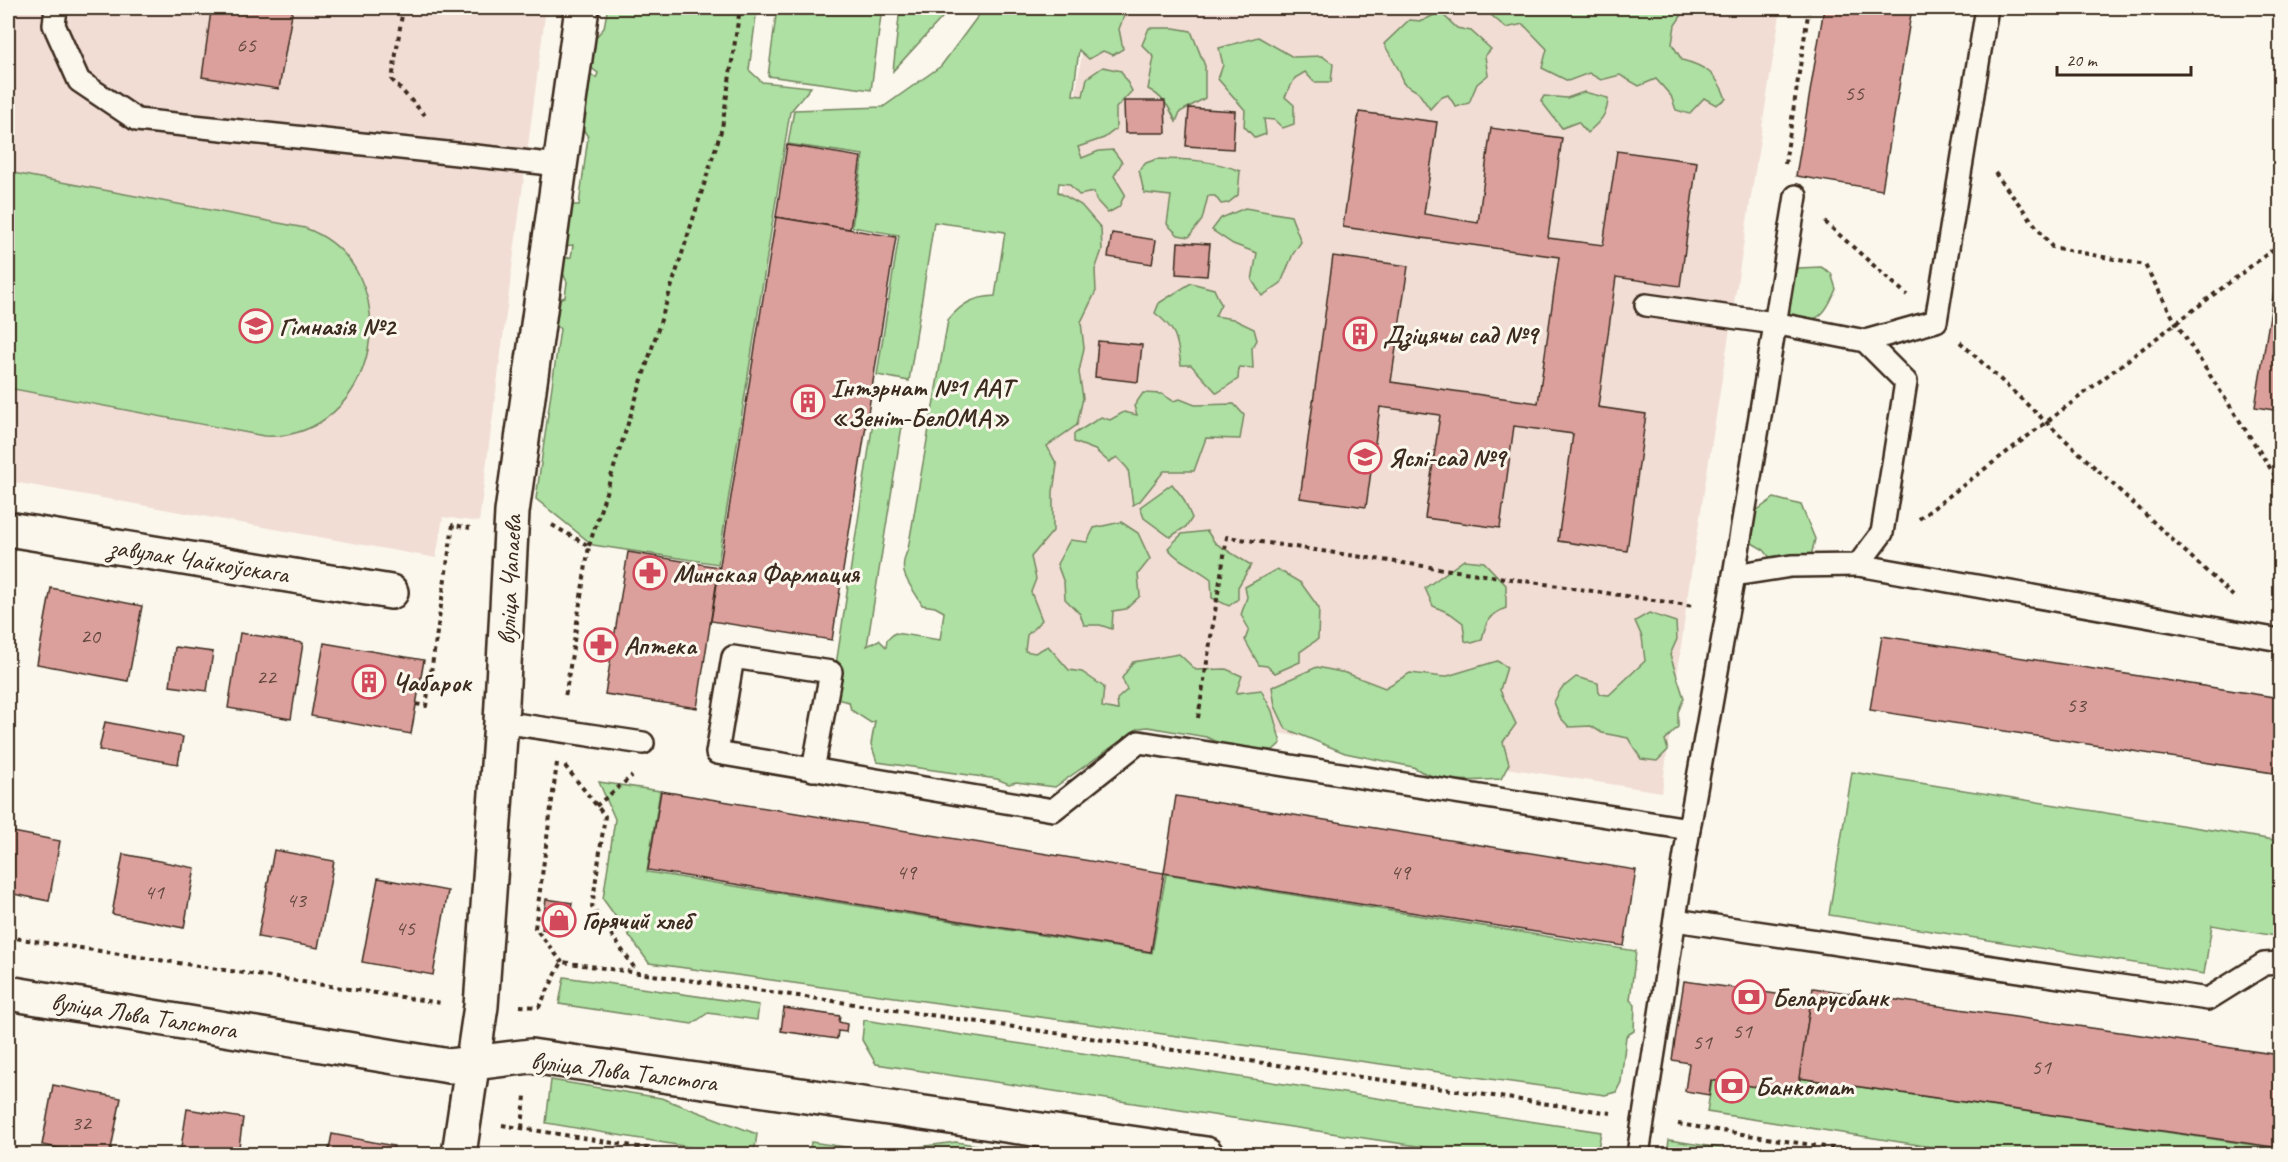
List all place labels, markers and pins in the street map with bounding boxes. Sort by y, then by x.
school or university icon: Гімназія №2 [238,308,274,344]
place label: Гімназія №2 [279,310,397,343]
building icon: Дзіцячы сад №9 [1342,316,1378,352]
place label: Дзіцячы сад №9 [1383,318,1540,351]
place label: Інтэрнат №1 ААТ «Зеніт-БелОМА» [831,371,1019,434]
building icon: Інтэрнат №1 ААТ «Зеніт-БелОМА» [790,384,826,420]
school or university icon: Яслі-сад №9 [1347,439,1383,475]
place label: Яслі-сад №9 [1388,441,1508,474]
pharmacy icon: Минская Фармация [632,555,668,591]
place label: Минская Фармация [673,557,861,590]
pharmacy icon: Аптека [583,627,619,663]
place label: Аптека [624,629,698,662]
building icon: Чабарок [351,664,387,700]
place label: Чабарок [392,666,473,699]
shop icon: Горячий хлеб [541,902,577,938]
place label: Горячий хлеб [582,904,697,937]
bank icon: Беларусбанк [1731,979,1767,1015]
place label: Беларусбанк [1772,981,1891,1014]
bank icon: Банкомат [1714,1068,1750,1104]
place label: Банкомат [1755,1070,1855,1103]

